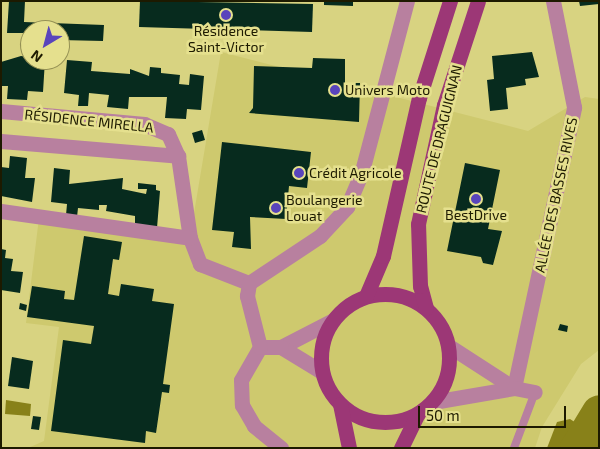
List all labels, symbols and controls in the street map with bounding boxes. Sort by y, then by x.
marker: Résidence Saint-Victor [220,9,232,21]
north arrow [20,20,70,70]
place label: Résidence Saint-Victor [188,23,264,56]
text: N [27,47,45,66]
street label: ROUTE DE DRAGUIGNAN [412,63,466,215]
place label: Univers Moto [345,82,430,98]
marker: Univers Moto [329,84,341,96]
street label: RÉSIDENCE MIRELLA [24,106,154,136]
street label: ALLÉE DES BASSES RIVES [531,116,581,274]
place label: Crédit Agricole [309,165,402,181]
marker: Crédit Agricole [293,167,305,179]
place label: Boulangerie Louat [286,192,362,224]
marker: BestDrive [470,193,482,205]
marker: Boulangerie Louat [270,202,282,214]
place label: BestDrive [445,207,507,223]
scale bar [420,396,568,428]
text: 50 m [426,406,460,424]

